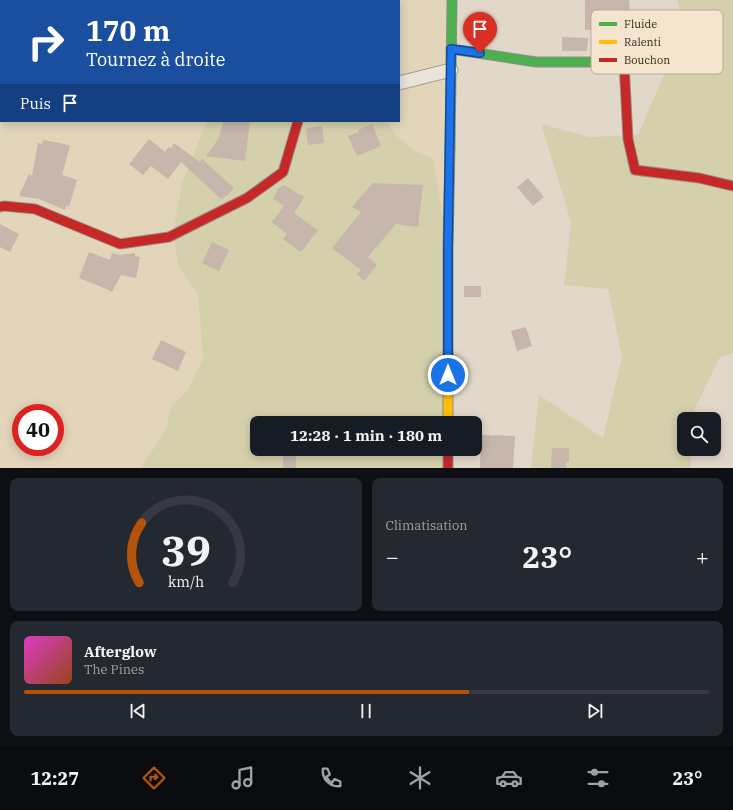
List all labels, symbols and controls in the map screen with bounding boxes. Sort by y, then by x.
legend [591,10,723,74]
text: 170 m [86,12,170,49]
pin [463,12,497,53]
icon: right [20,16,72,68]
text: Fluide [624,17,657,31]
icon: arrive [469,18,491,40]
text: Ralenti [624,35,662,49]
text: Tournez à droite [86,48,225,71]
text: Bouchon [624,53,670,67]
icon: arrive [59,92,81,114]
text: Puis [20,94,51,113]
position arrow [427,354,469,396]
speed limit sign: 40 [12,404,64,456]
map controls [677,412,721,456]
button: search [677,412,721,456]
text: 12:28 · 1 min · 180 m [290,426,442,445]
text: Climatisation [386,517,468,534]
text: 39 [161,522,211,576]
text: 23° [522,537,572,576]
text: − [386,542,399,571]
text: + [696,542,709,571]
text: km/h [168,571,204,590]
text: Afterglow [84,642,157,661]
text: The Pines [84,661,144,678]
icon: previous [127,700,149,722]
icon: pause [355,700,377,722]
icon: next [584,700,606,722]
icon: directions [140,764,168,792]
icon: music [229,764,257,792]
icon: phone [317,764,345,792]
icon: climate [406,764,434,792]
icon: car [495,764,523,792]
icon: filters [584,764,612,792]
text: 12:27 [30,767,79,790]
text: 23° [673,767,703,790]

